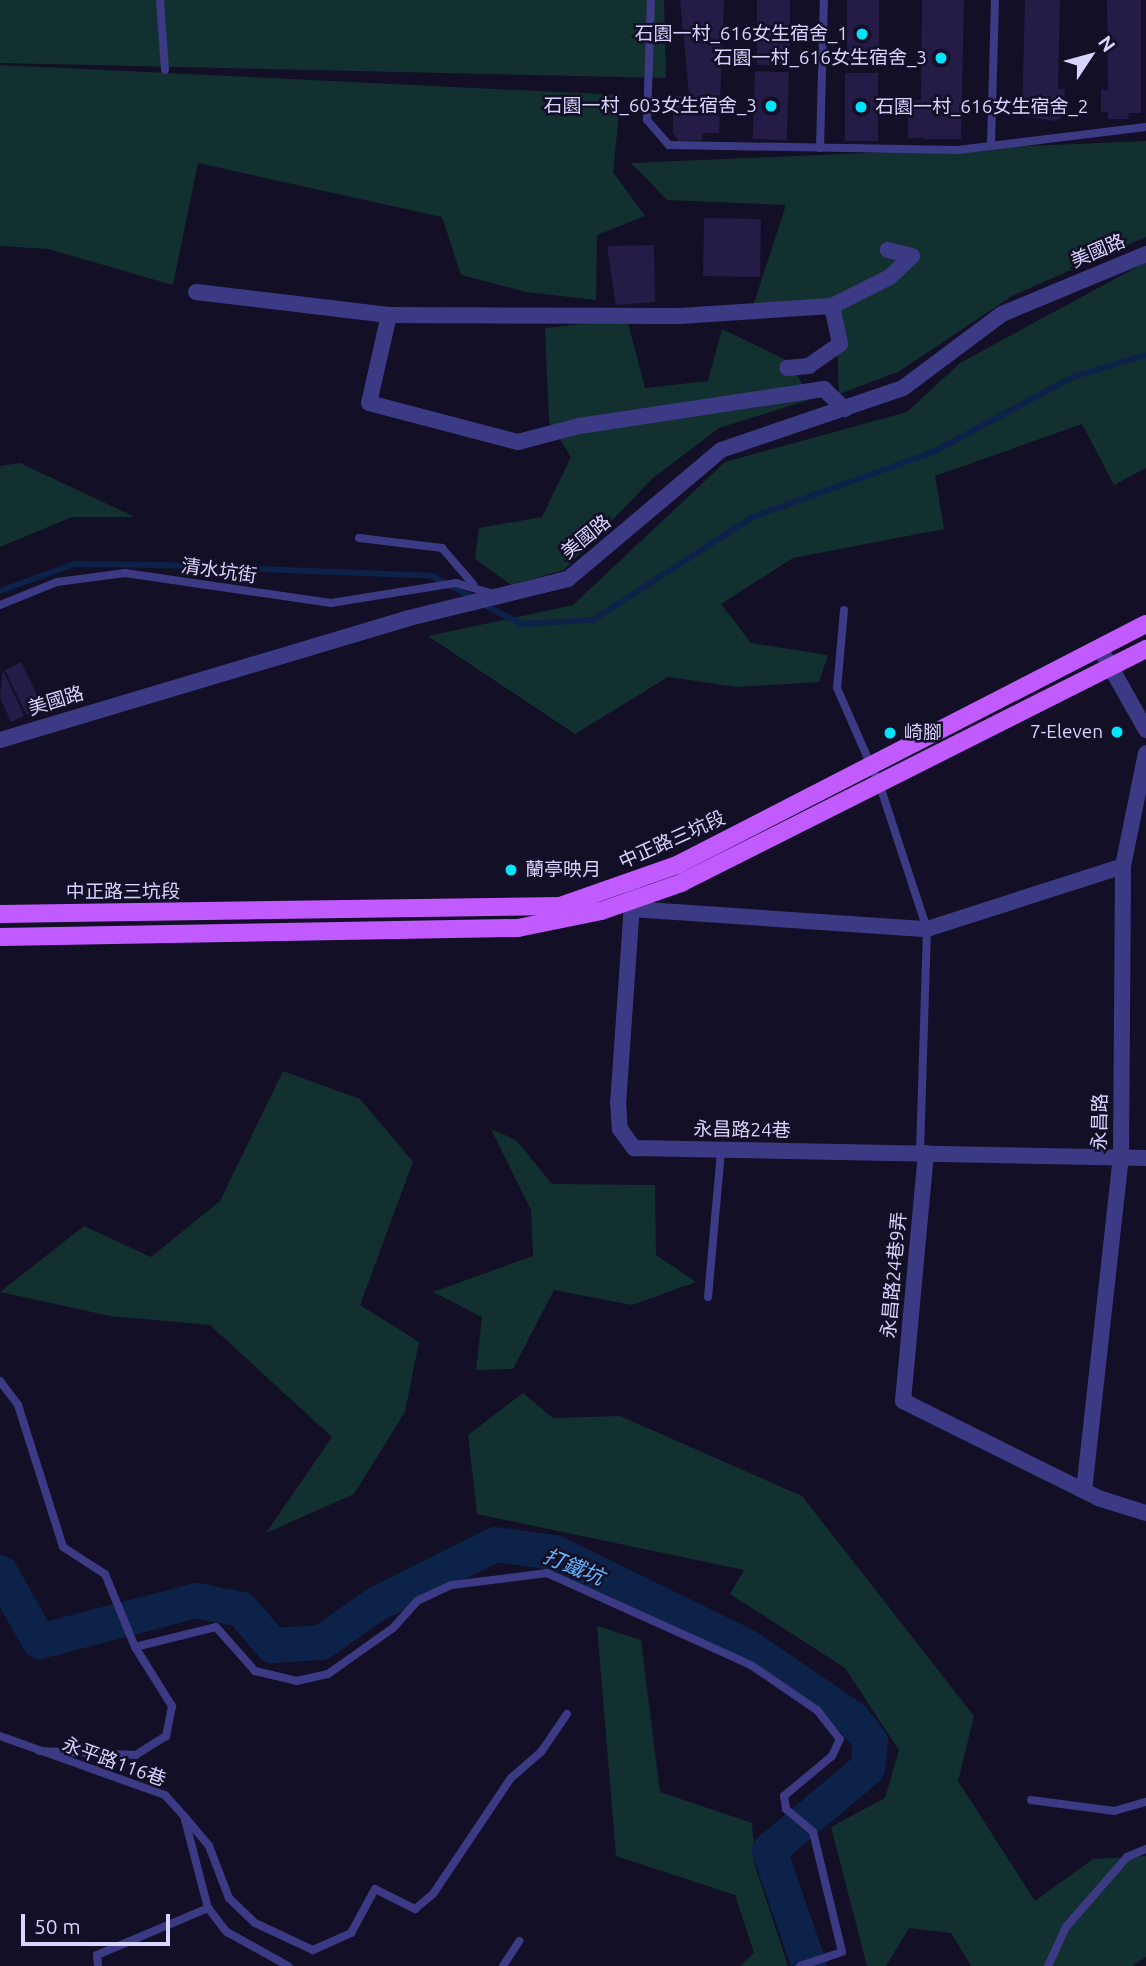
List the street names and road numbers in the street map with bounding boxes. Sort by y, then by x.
street label: 美國路 [1067,229,1129,273]
street label: 美國路 [557,510,615,564]
street label: 清水坑街 [180,554,258,588]
street label: 美國路 [25,682,87,720]
street label: 中正路三坑段 [615,806,729,874]
street label: 中正路三坑段 [66,881,180,903]
street label: 永昌路 [1088,1093,1112,1151]
street label: 永昌路24巷 [693,1118,791,1142]
street label: 永昌路24巷9弄 [877,1211,911,1339]
street label: 永平路116巷 [59,1733,169,1791]

